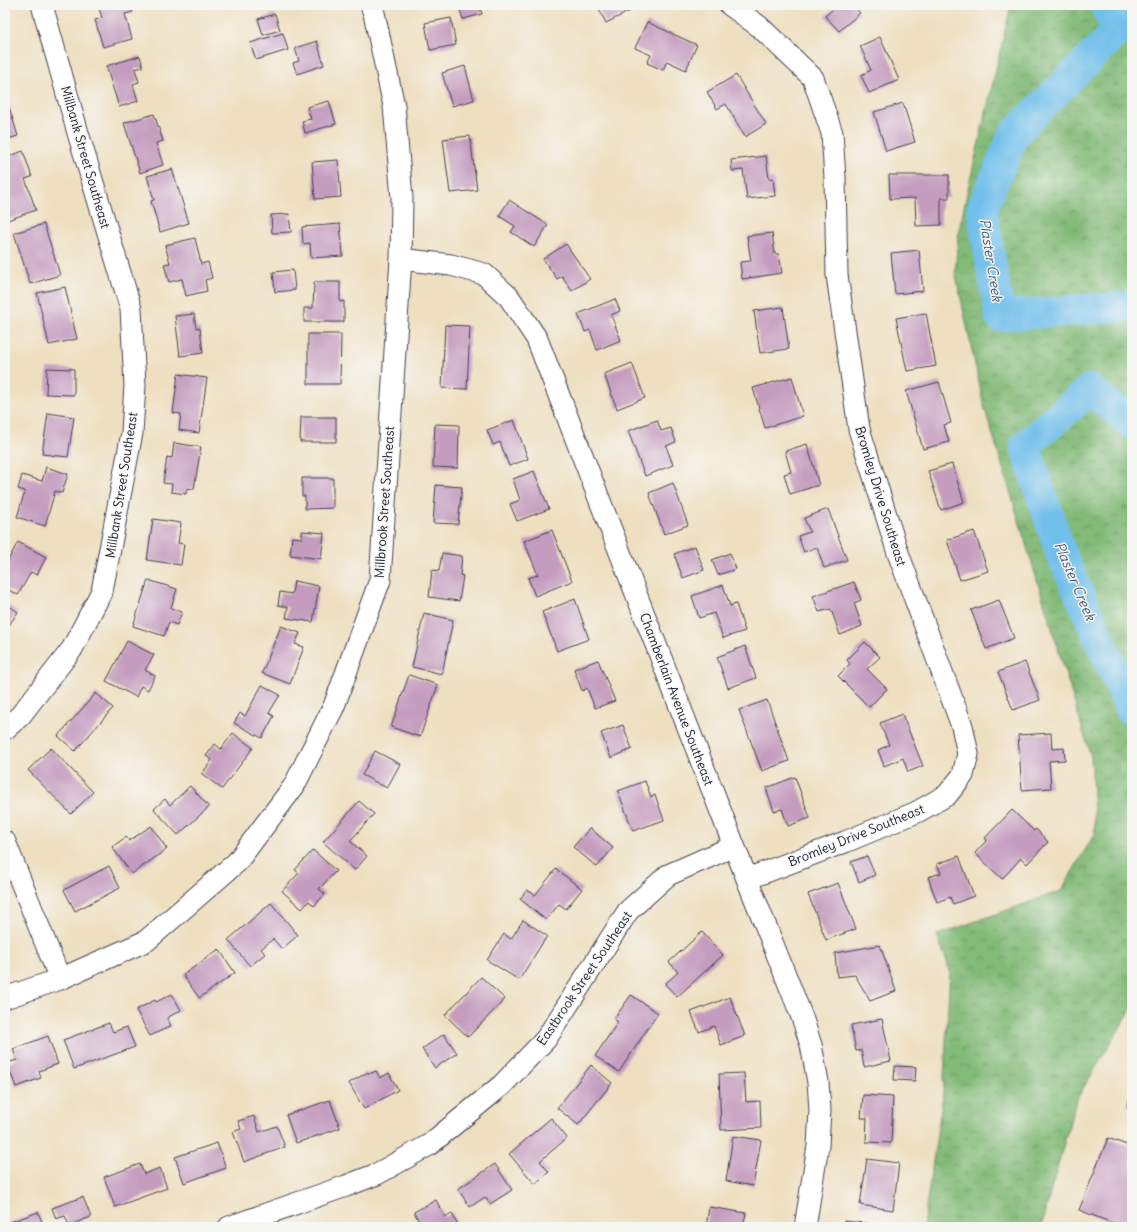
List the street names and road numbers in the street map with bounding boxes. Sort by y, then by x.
street label: Millbank Street Southeast [57,84,114,231]
street label: Millbank Street Southeast [102,410,142,559]
street label: Bromley Drive Southeast [851,424,910,569]
street label: Millbrook Street Southeast [371,425,398,579]
street label: Chamberlain Avenue Southeast [636,610,718,789]
street label: Bromley Drive Southeast [786,800,927,871]
street label: Eastbrook Street Southeast [533,907,636,1049]

